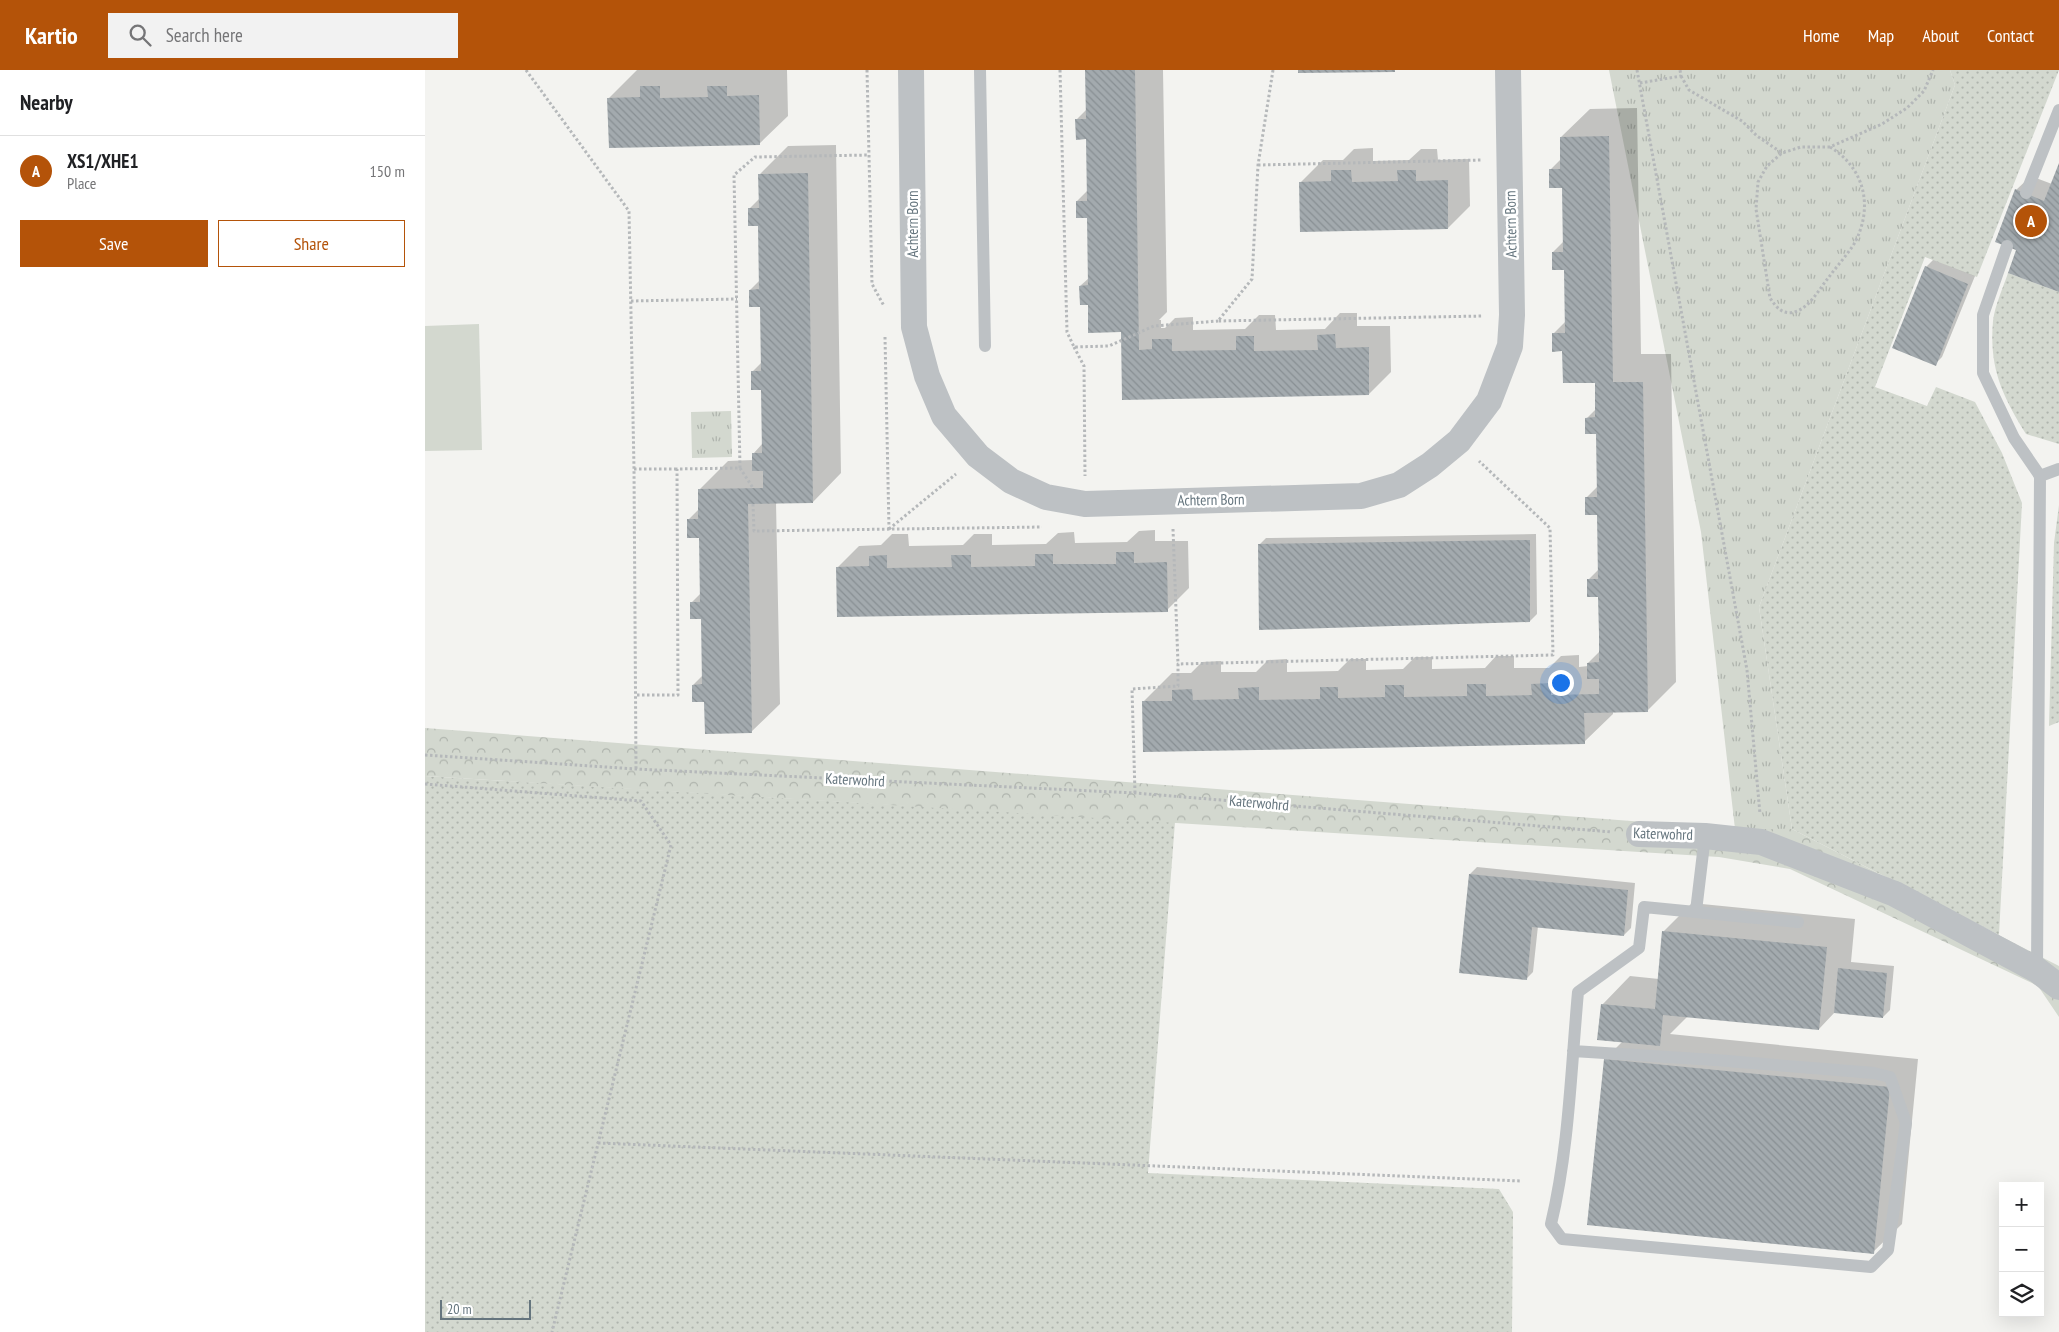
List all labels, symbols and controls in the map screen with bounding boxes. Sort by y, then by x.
search box [108,13,458,58]
text: Kartio [25,20,78,51]
icon: search [126,21,154,49]
text: Search here [166,23,243,47]
text: Home [1803,24,1840,47]
text: Map [1868,24,1894,47]
text: About [1922,24,1959,47]
text: Contact [1987,24,2034,47]
text: Nearby [20,89,73,116]
text: XS1/XHE1 [67,149,139,173]
text: A [32,161,40,181]
text: 150 m [370,161,405,181]
text: Place [67,173,96,193]
street label: Achtern Born [903,190,922,258]
street label: Achtern Born [1500,190,1521,258]
pin: A [2015,202,2047,240]
button: Save [20,220,208,267]
button: Share [218,220,405,267]
street label: Achtern Born [1177,489,1245,510]
your location [1548,670,1574,696]
street label: Katerwohrd [825,768,885,791]
street label: Katerwohrd [1228,790,1290,815]
street label: Katerwohrd [1633,823,1693,844]
map controls [1999,1182,2044,1317]
button: + [1999,1182,2044,1227]
button: − [1999,1227,2044,1272]
button: layers [1999,1272,2044,1317]
scale bar [440,1297,531,1320]
text: 20 m [447,1300,472,1318]

